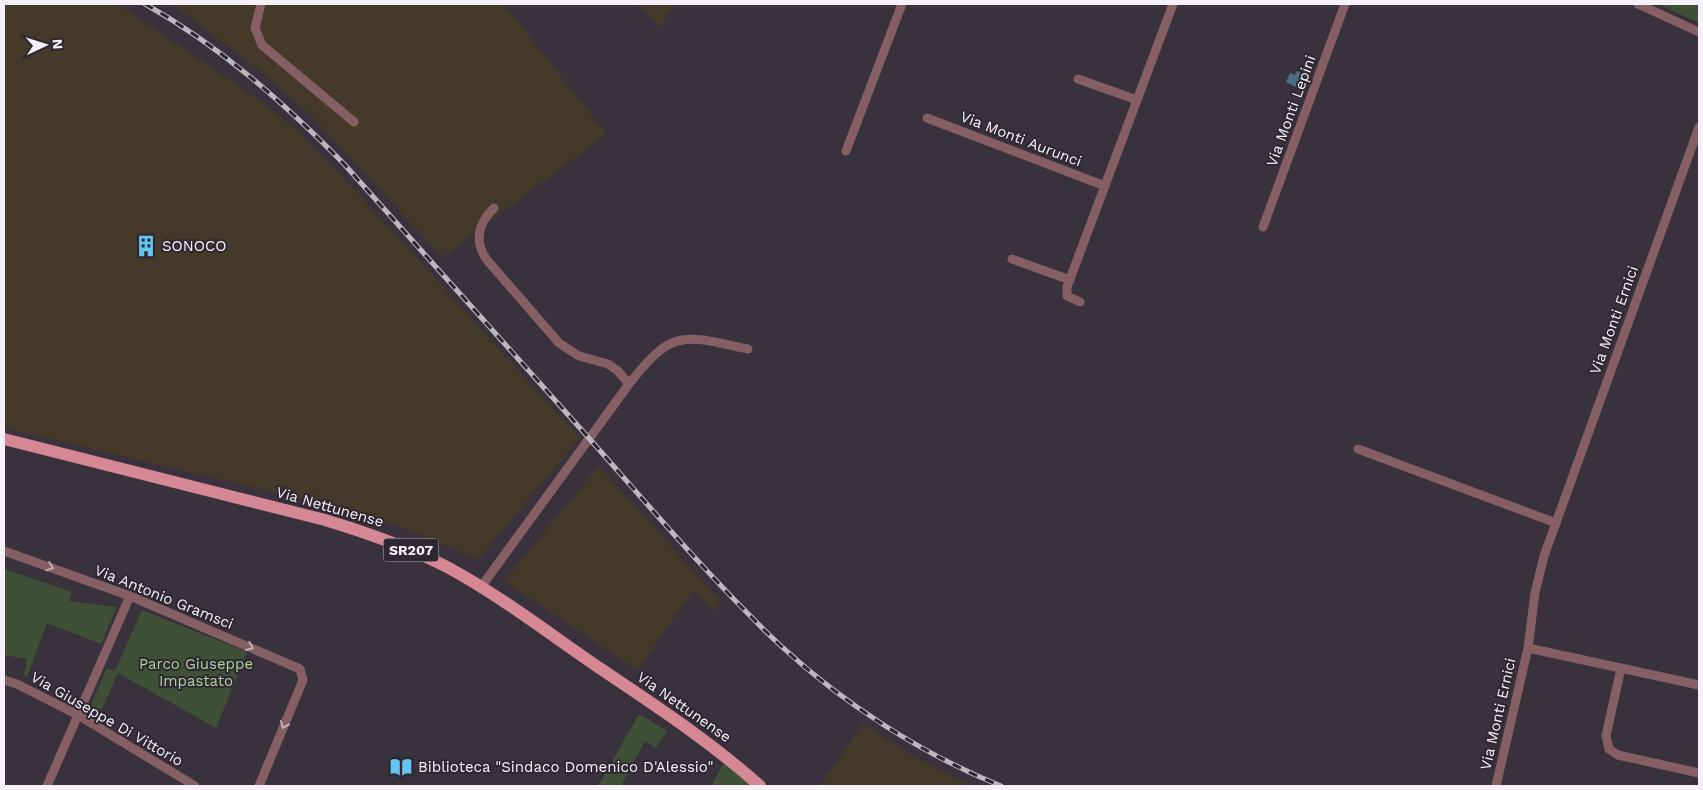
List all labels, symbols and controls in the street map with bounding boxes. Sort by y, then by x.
north arrow [20,20,70,70]
text: N [50,38,66,50]
street label: Via Monti Lepini [1262,53,1320,169]
street label: Via Monti Aurunci [958,108,1084,170]
building icon: SONOCO [133,233,159,259]
place label: SONOCO [162,237,227,255]
street label: Via Monti Ernici [1586,263,1642,377]
street label: Via Nettunense [274,483,386,531]
road number: SR207 [384,538,438,562]
one-way arrow [45,561,54,571]
street label: Via Antonio Gramsci [92,561,236,633]
one-way arrow [245,641,253,651]
park label: Parco Giuseppe Impastato [139,655,253,690]
street label: Via Monti Ernici [1476,656,1520,772]
street label: Via Giuseppe Di Vittorio [28,668,186,770]
street label: Via Nettunense [633,668,735,746]
one-way arrow [279,720,290,729]
library icon: Biblioteca "Sindaco Domenico D'Alessio" [388,754,414,780]
place label: Biblioteca "Sindaco Domenico D'Alessio" [418,758,714,776]

